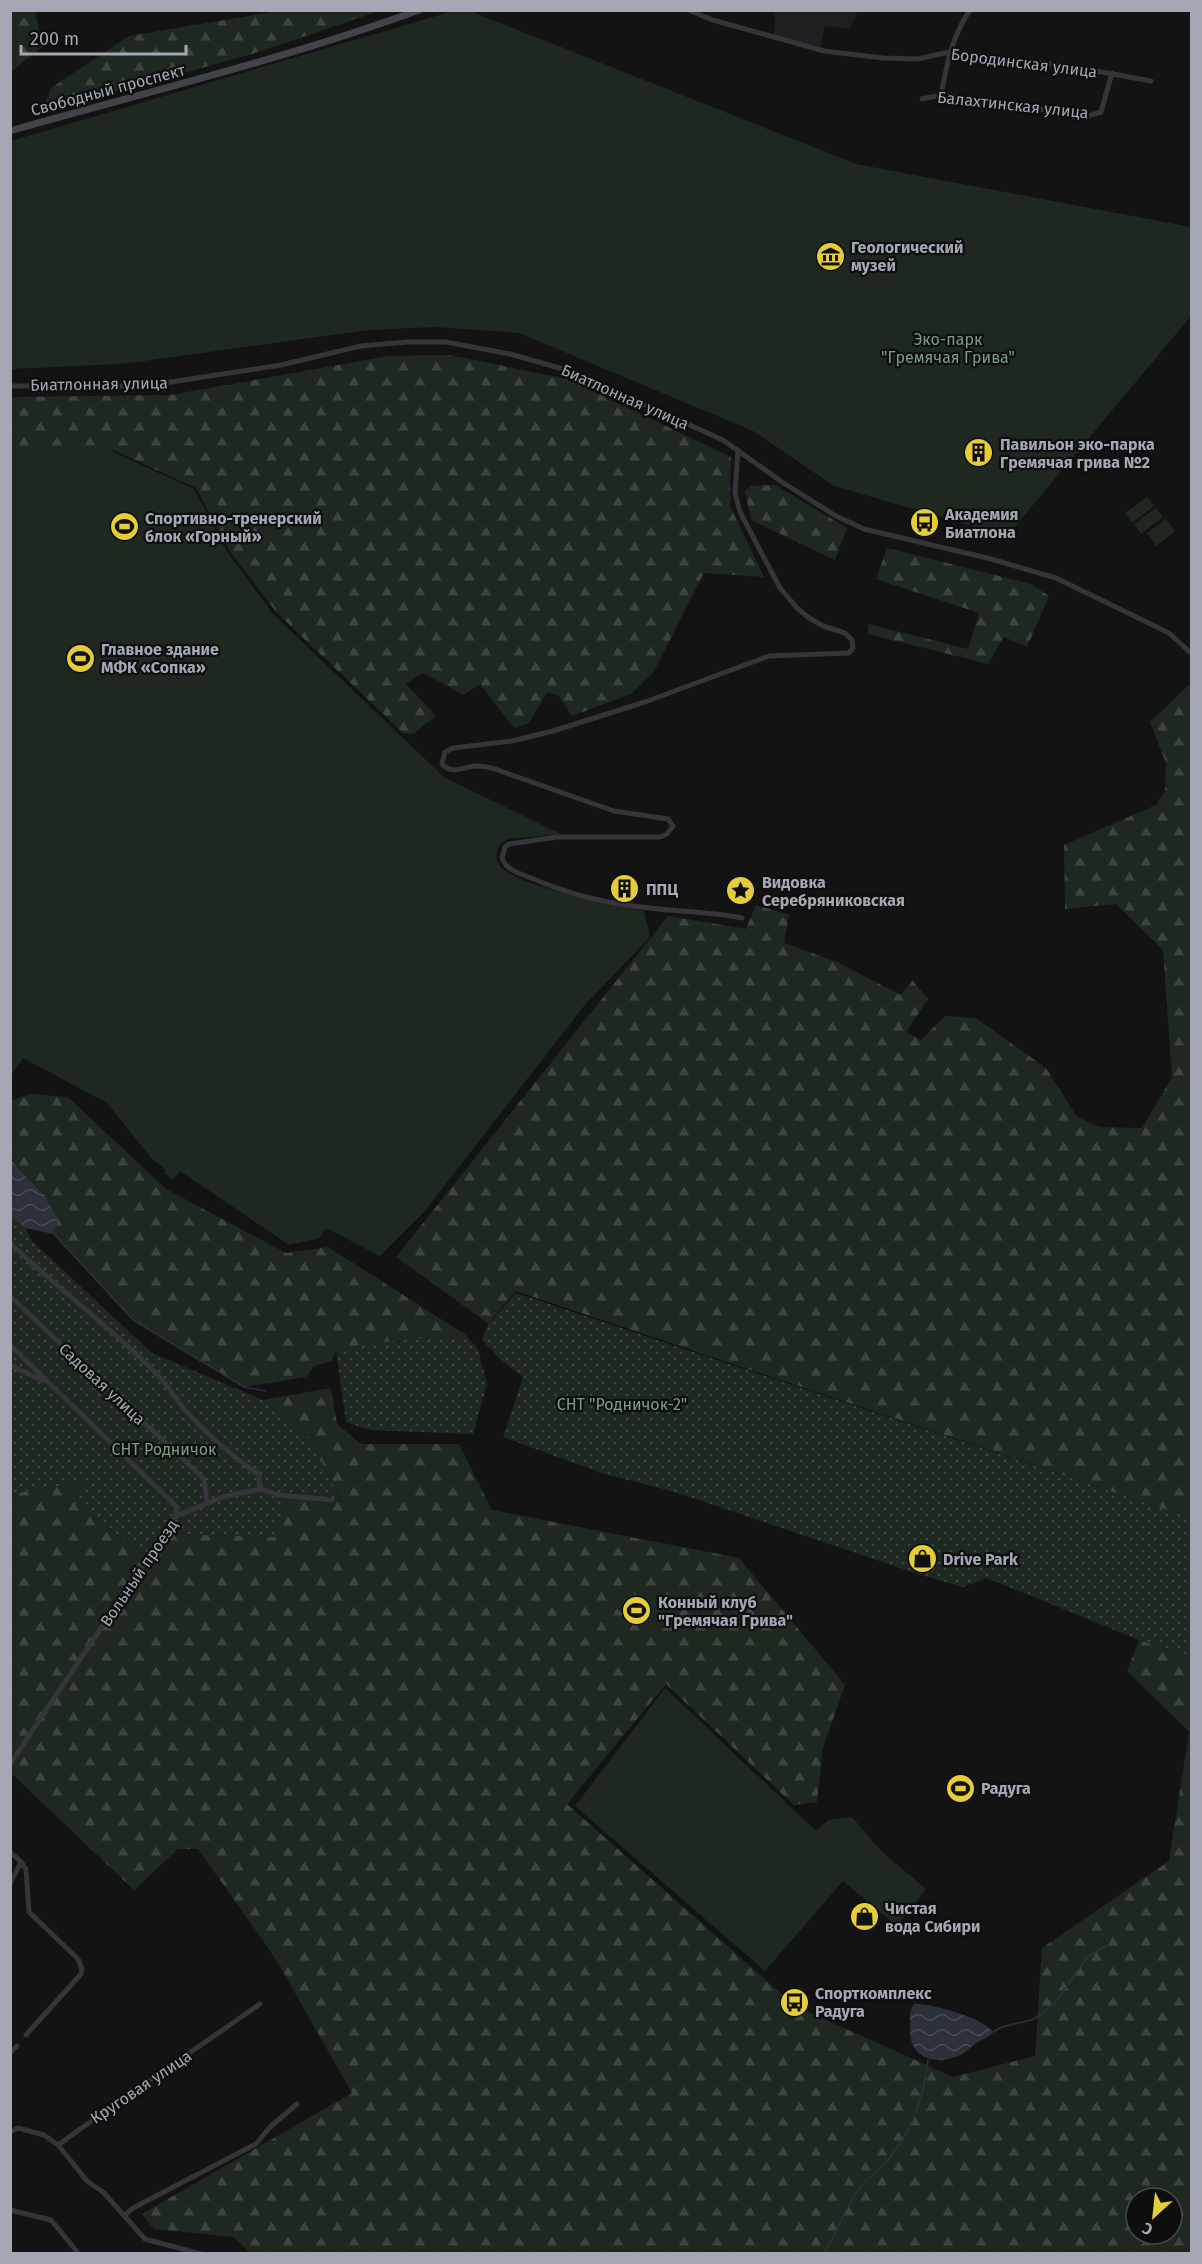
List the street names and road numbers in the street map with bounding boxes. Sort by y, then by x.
street label: Бородинская улица [950,45,1098,81]
street label: Свободный проспект [29,60,188,120]
street label: Балахтинская улица [936,88,1090,122]
street label: Биатлонная улица [558,360,692,434]
street label: Биатлонная улица [30,373,168,395]
street label: Садовая улица [55,1339,149,1429]
street label: Вольный проезд [96,1516,182,1630]
street label: Круговая улица [87,2046,195,2128]

